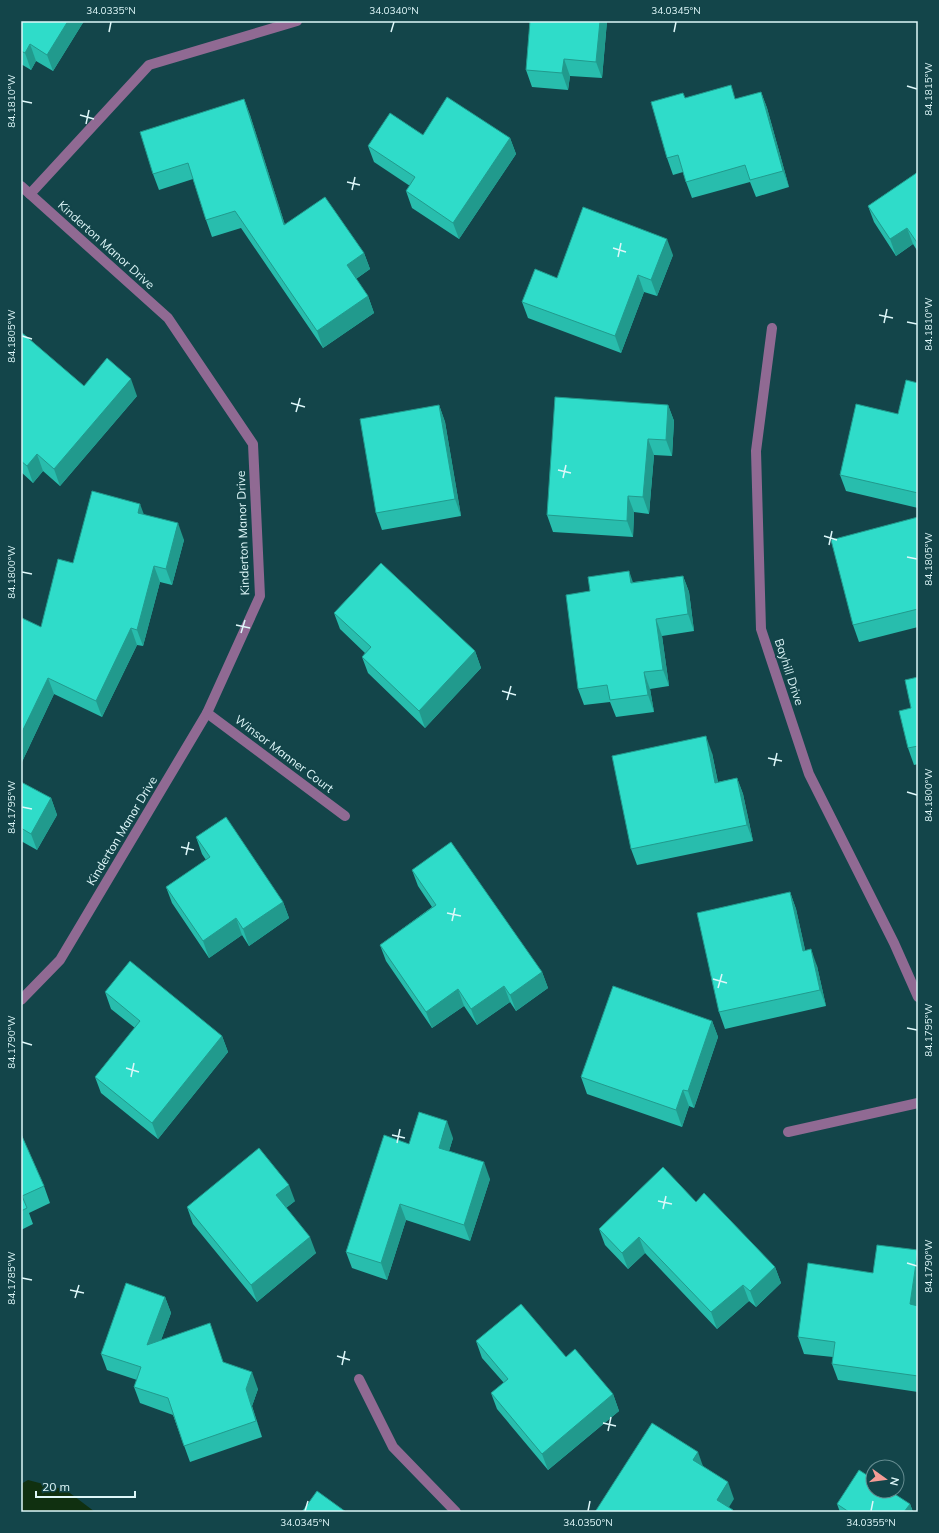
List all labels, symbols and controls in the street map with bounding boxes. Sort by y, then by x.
text: 34.0335°N [86,4,136,17]
text: 34.0340°N [369,4,419,17]
text: 34.0345°N [651,4,701,17]
text: 84.1815°W [922,62,935,116]
text: 84.1810°W [5,74,18,128]
street label: Kinderton Manor Drive [55,197,158,292]
text: 84.1810°W [922,297,935,351]
text: 84.1805°W [5,309,18,363]
street label: Kinderton Manor Drive [233,470,252,596]
text: 84.1805°W [922,532,935,586]
text: 84.1800°W [5,545,18,599]
street label: Bayhill Drive [772,637,807,707]
street label: Winsor Manner Court [232,712,337,796]
text: 84.1800°W [922,768,935,822]
street label: Kinderton Manor Drive [83,773,160,888]
text: 84.1795°W [5,780,18,834]
text: 84.1795°W [922,1003,935,1057]
text: 84.1790°W [5,1015,18,1069]
text: 84.1790°W [922,1239,935,1293]
text: 84.1785°W [5,1251,18,1305]
north arrow [865,1459,905,1499]
scale bar [36,1473,135,1499]
text: N [887,1476,903,1487]
text: 20 m [42,1479,70,1494]
text: 34.0345°N [280,1516,330,1529]
text: 34.0350°N [563,1516,613,1529]
text: 34.0355°N [846,1516,896,1529]

